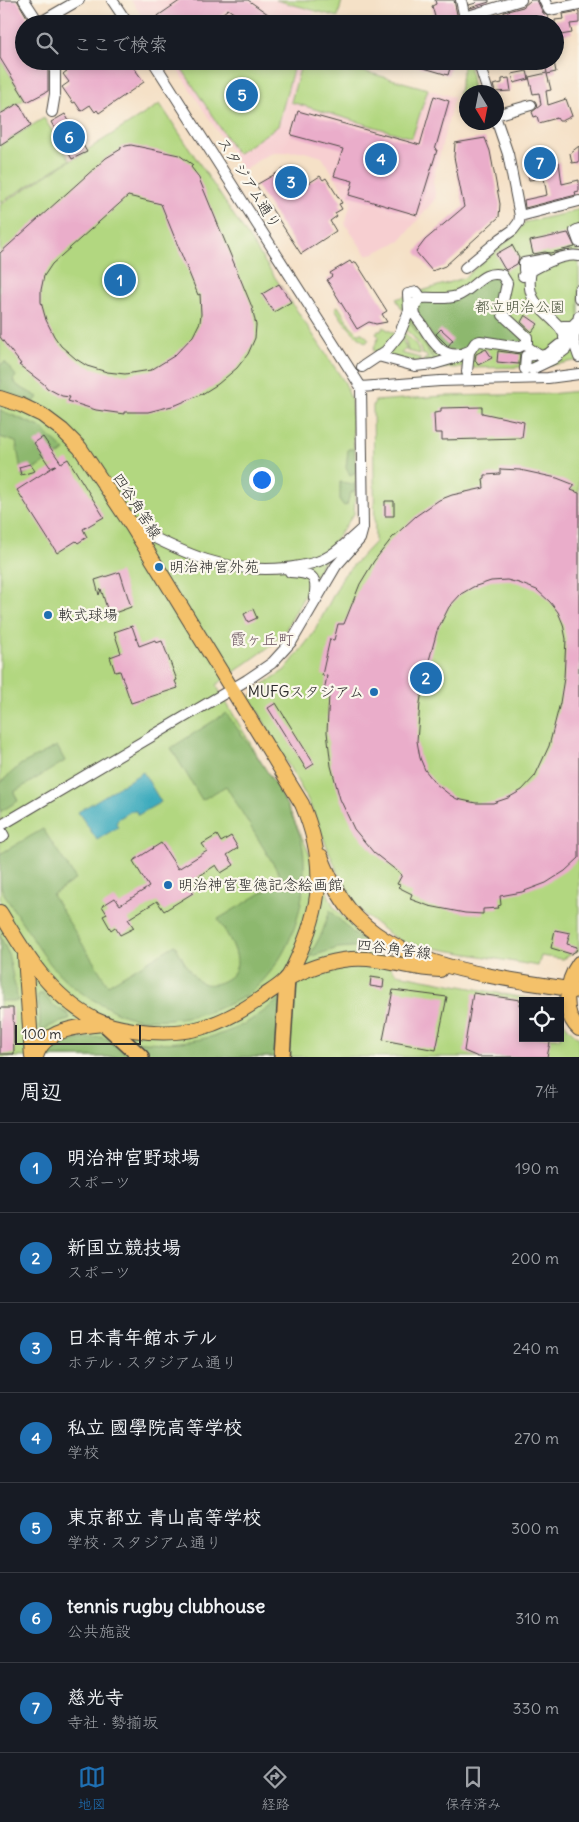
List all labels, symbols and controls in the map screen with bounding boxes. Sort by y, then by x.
search box [15,15,564,70]
icon: search [33,29,61,57]
text: ここで検索 [73,32,168,56]
pin: 5 [226,76,258,114]
north arrow [459,85,504,130]
pin: 6 [53,118,85,156]
street label: スタジアム通り [214,133,285,232]
pin: 4 [365,140,397,178]
pin: 7 [524,144,556,182]
pin: 3 [275,163,307,201]
pin: 1 [104,261,136,299]
park label: 都立明治公園 [475,297,565,316]
your location [249,467,275,493]
street label: 四谷角筈線 [109,469,166,542]
place label: 明治神宮外苑 [169,557,259,576]
marker: 明治神宮外苑 [153,561,165,573]
place label: 軟式球場 [58,605,118,624]
marker: 軟式球場 [42,609,54,621]
district label: 霞ヶ丘町 [230,629,294,649]
pin: 2 [410,659,442,697]
place label: MUFGスタジアム [248,682,364,701]
marker: MUFGスタジアム [368,686,380,698]
place label: 明治神宮聖徳記念絵画館 [178,875,343,894]
marker: 明治神宮聖徳記念絵画館 [162,879,174,891]
street label: 四谷角筈線 [356,935,432,963]
map controls [519,997,564,1042]
button: locate [519,997,564,1042]
scale bar [15,1022,141,1045]
text: 100 m [22,1025,62,1043]
text: 周辺 [20,1078,62,1105]
text: 7件 [535,1081,559,1101]
text: 明治神宮野球場 [67,1145,200,1169]
text: 1 [33,1158,39,1178]
text: 190 m [515,1158,559,1178]
text: スポーツ [67,1172,131,1192]
text: 新国立競技場 [67,1235,181,1259]
text: 2 [32,1248,40,1268]
text: 200 m [511,1248,559,1268]
text: スポーツ [67,1262,131,1282]
text: 日本青年館ホテル [67,1325,218,1349]
text: 3 [31,1338,41,1358]
text: 240 m [513,1338,559,1358]
text: ホテル · スタジアム通り [67,1352,237,1372]
text: 私立 國學院高等学校 [67,1415,243,1439]
text: 4 [31,1428,41,1448]
text: 270 m [514,1428,559,1448]
text: 学校 [67,1442,99,1462]
text: 東京都立 青山高等学校 [67,1505,262,1529]
text: 5 [31,1518,41,1538]
text: 300 m [511,1518,559,1538]
text: 学校 · スタジアム通り [67,1532,222,1552]
text: tennis rugby clubhouse [67,1594,265,1618]
text: 6 [31,1608,41,1628]
text: 310 m [515,1608,559,1628]
text: 公共施設 [67,1621,131,1641]
text: 慈光寺 [67,1685,124,1709]
text: 7 [32,1698,40,1718]
text: 330 m [512,1698,559,1718]
text: 寺社 · 勢揃坂 [67,1712,158,1732]
tab: 地図 [78,1763,106,1813]
tab: 経路 [261,1763,289,1813]
tab: 保存済み [445,1763,501,1813]

